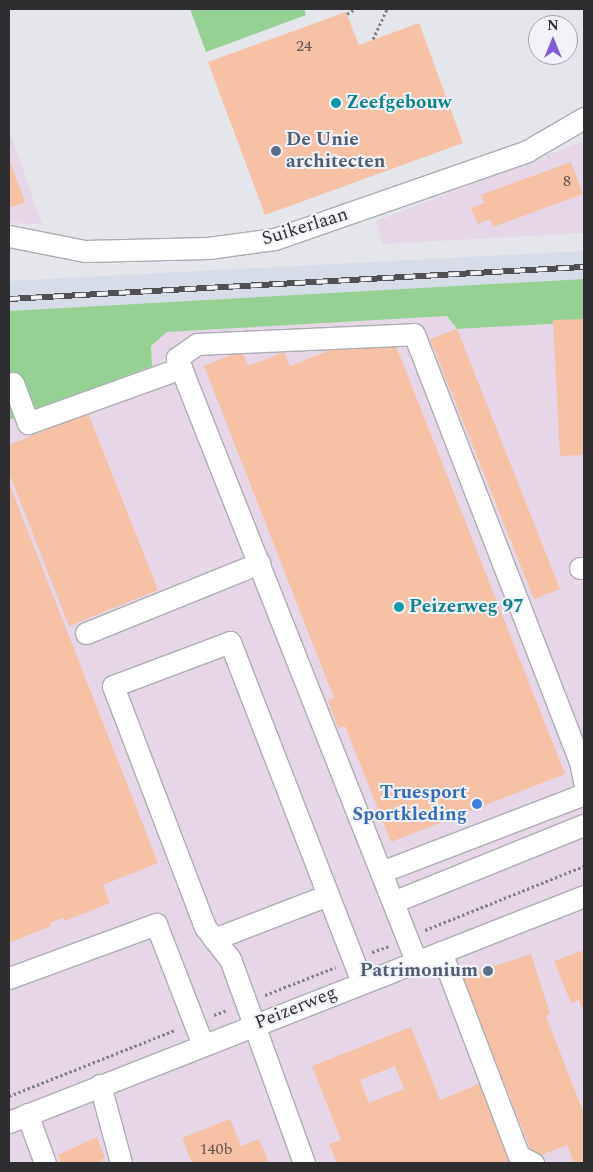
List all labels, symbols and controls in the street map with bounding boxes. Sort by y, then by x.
north arrow [528,15,578,65]
text: N [547,15,559,36]
house number: 24 [296,36,312,56]
place label: Zeefgebouw [346,92,452,114]
marker: Zeefgebouw [330,97,342,109]
place label: De Unie architecten [286,129,385,173]
marker: De Unie architecten [270,145,282,157]
house number: 8 [563,171,571,191]
street label: Suikerlaan [259,203,351,251]
place label: Peizerweg 97 [409,596,524,618]
marker: Peizerweg 97 [393,601,405,613]
place label: Truesport Sportkleding [352,782,467,826]
marker: Truesport Sportkleding [471,798,483,810]
place label: Patrimonium [360,960,478,982]
marker: Patrimonium [482,965,494,977]
street label: Peizerweg [252,981,340,1035]
house number: 140b [200,1139,232,1159]

